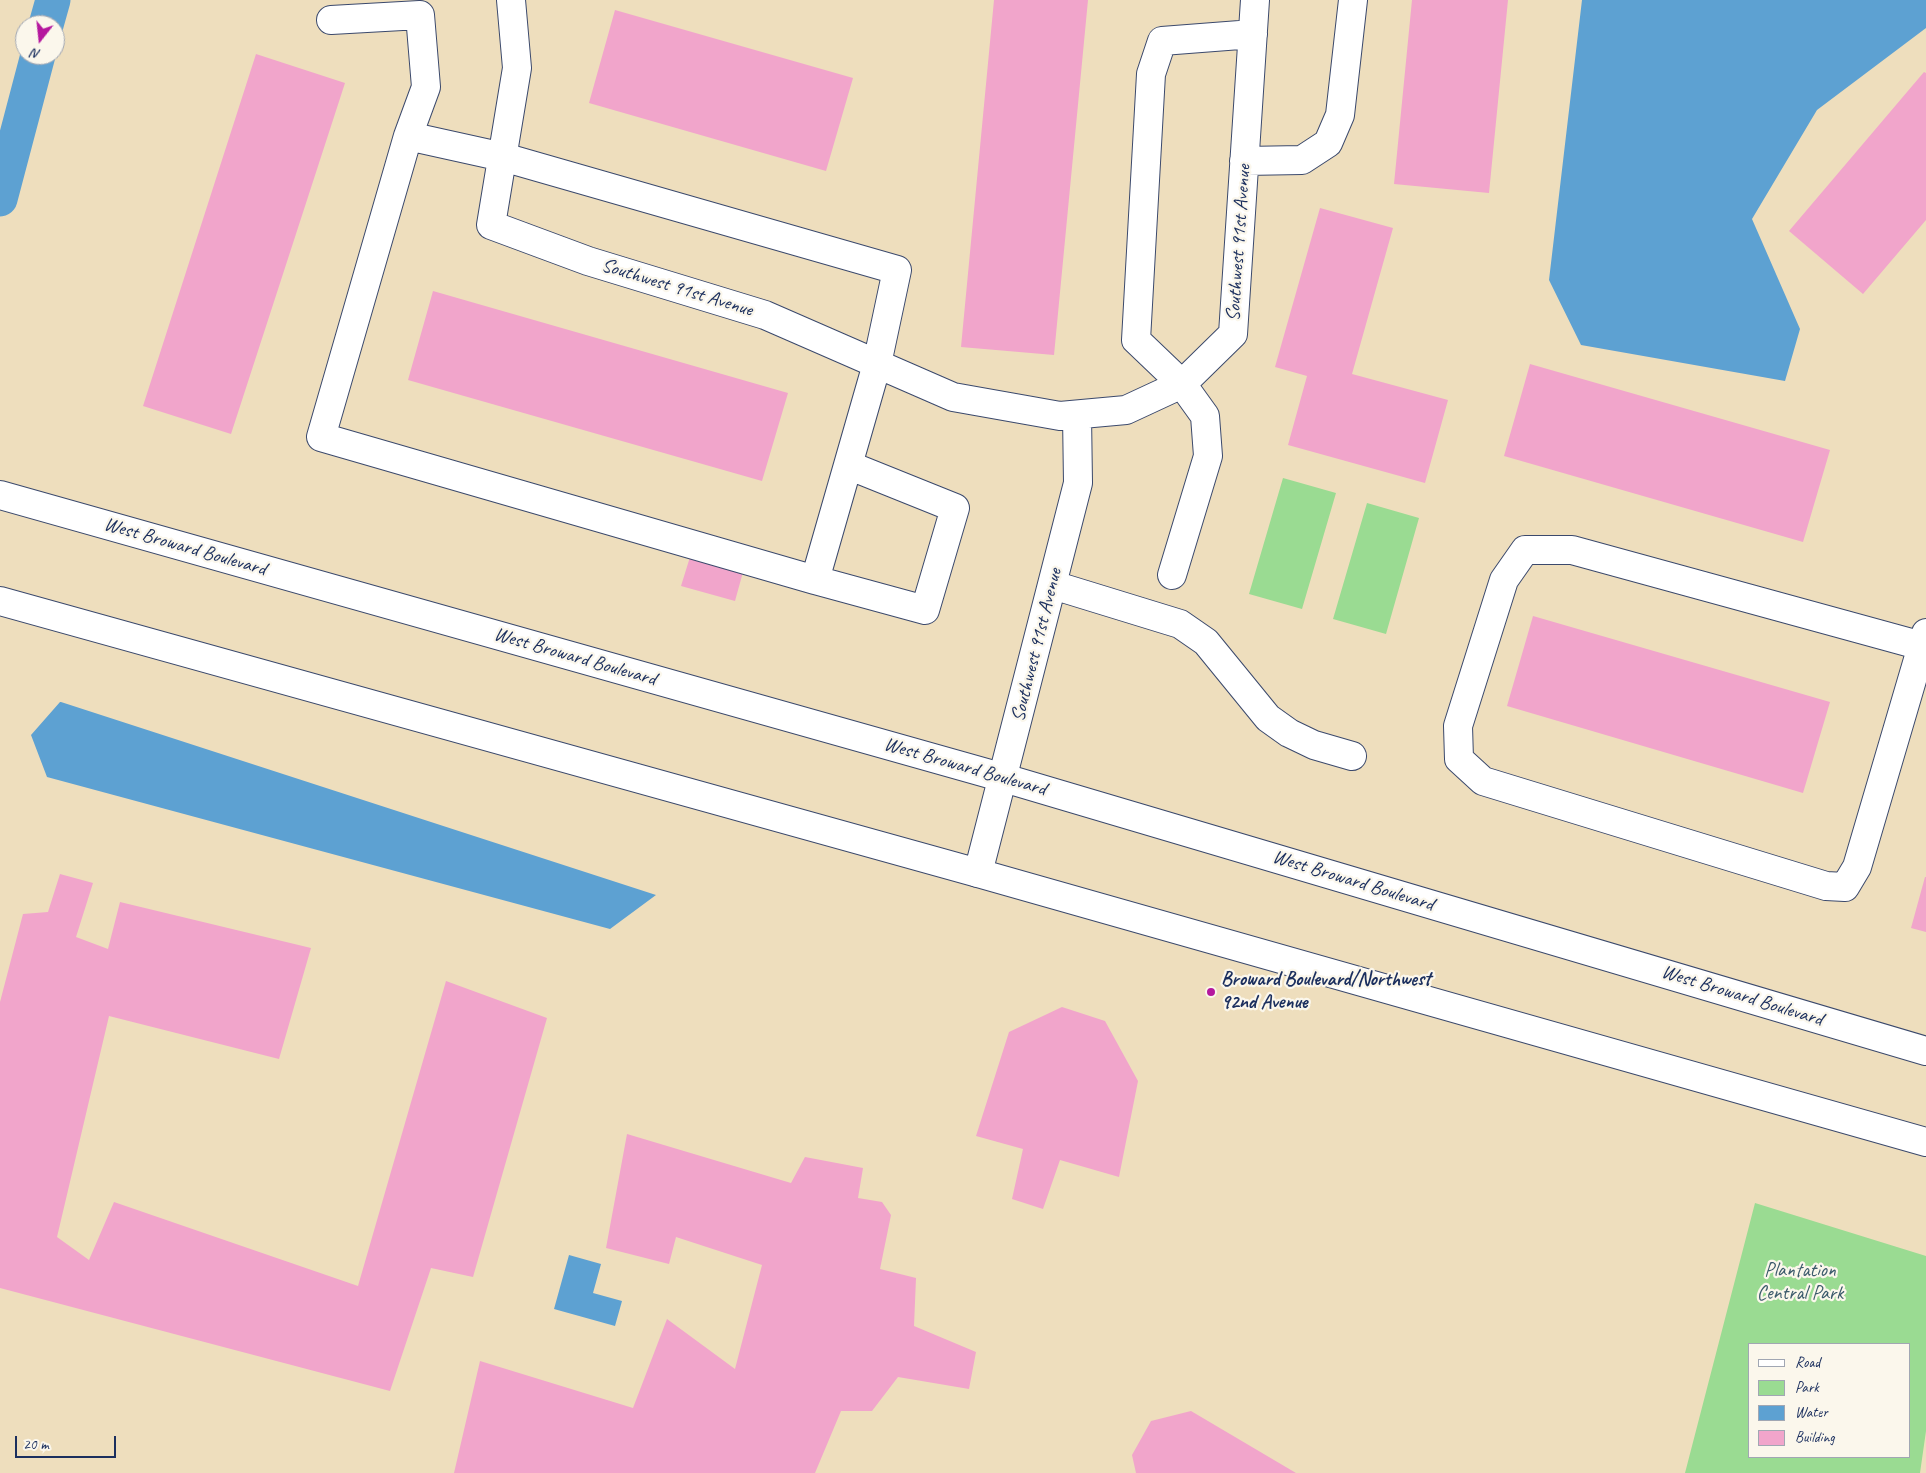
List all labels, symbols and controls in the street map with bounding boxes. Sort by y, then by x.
north arrow [15,15,65,65]
text: N [29,45,43,63]
street label: Southwest 91st Avenue [1222,164,1256,322]
street label: Southwest 91st Avenue [598,254,756,322]
street label: West Broward Boulevard [101,512,269,582]
street label: Southwest 91st Avenue [1006,566,1068,724]
street label: West Broward Boulevard [491,622,659,692]
street label: West Broward Boulevard [881,732,1049,802]
street label: West Broward Boulevard [1269,845,1437,917]
street label: West Broward Boulevard [1658,960,1826,1032]
place label: Broward Boulevard/Northwest 92nd Avenue [1221,968,1431,1015]
marker: Broward Boulevard/Northwest 92nd Avenue [1205,986,1217,998]
park label: Plantation Central Park [1757,1259,1843,1306]
legend [1748,1343,1911,1458]
text: Road [1795,1353,1820,1372]
text: Park [1795,1378,1819,1397]
text: Water [1795,1403,1828,1422]
scale bar [18,1426,119,1458]
text: Building [1795,1428,1834,1447]
text: 20 m [23,1435,49,1454]

